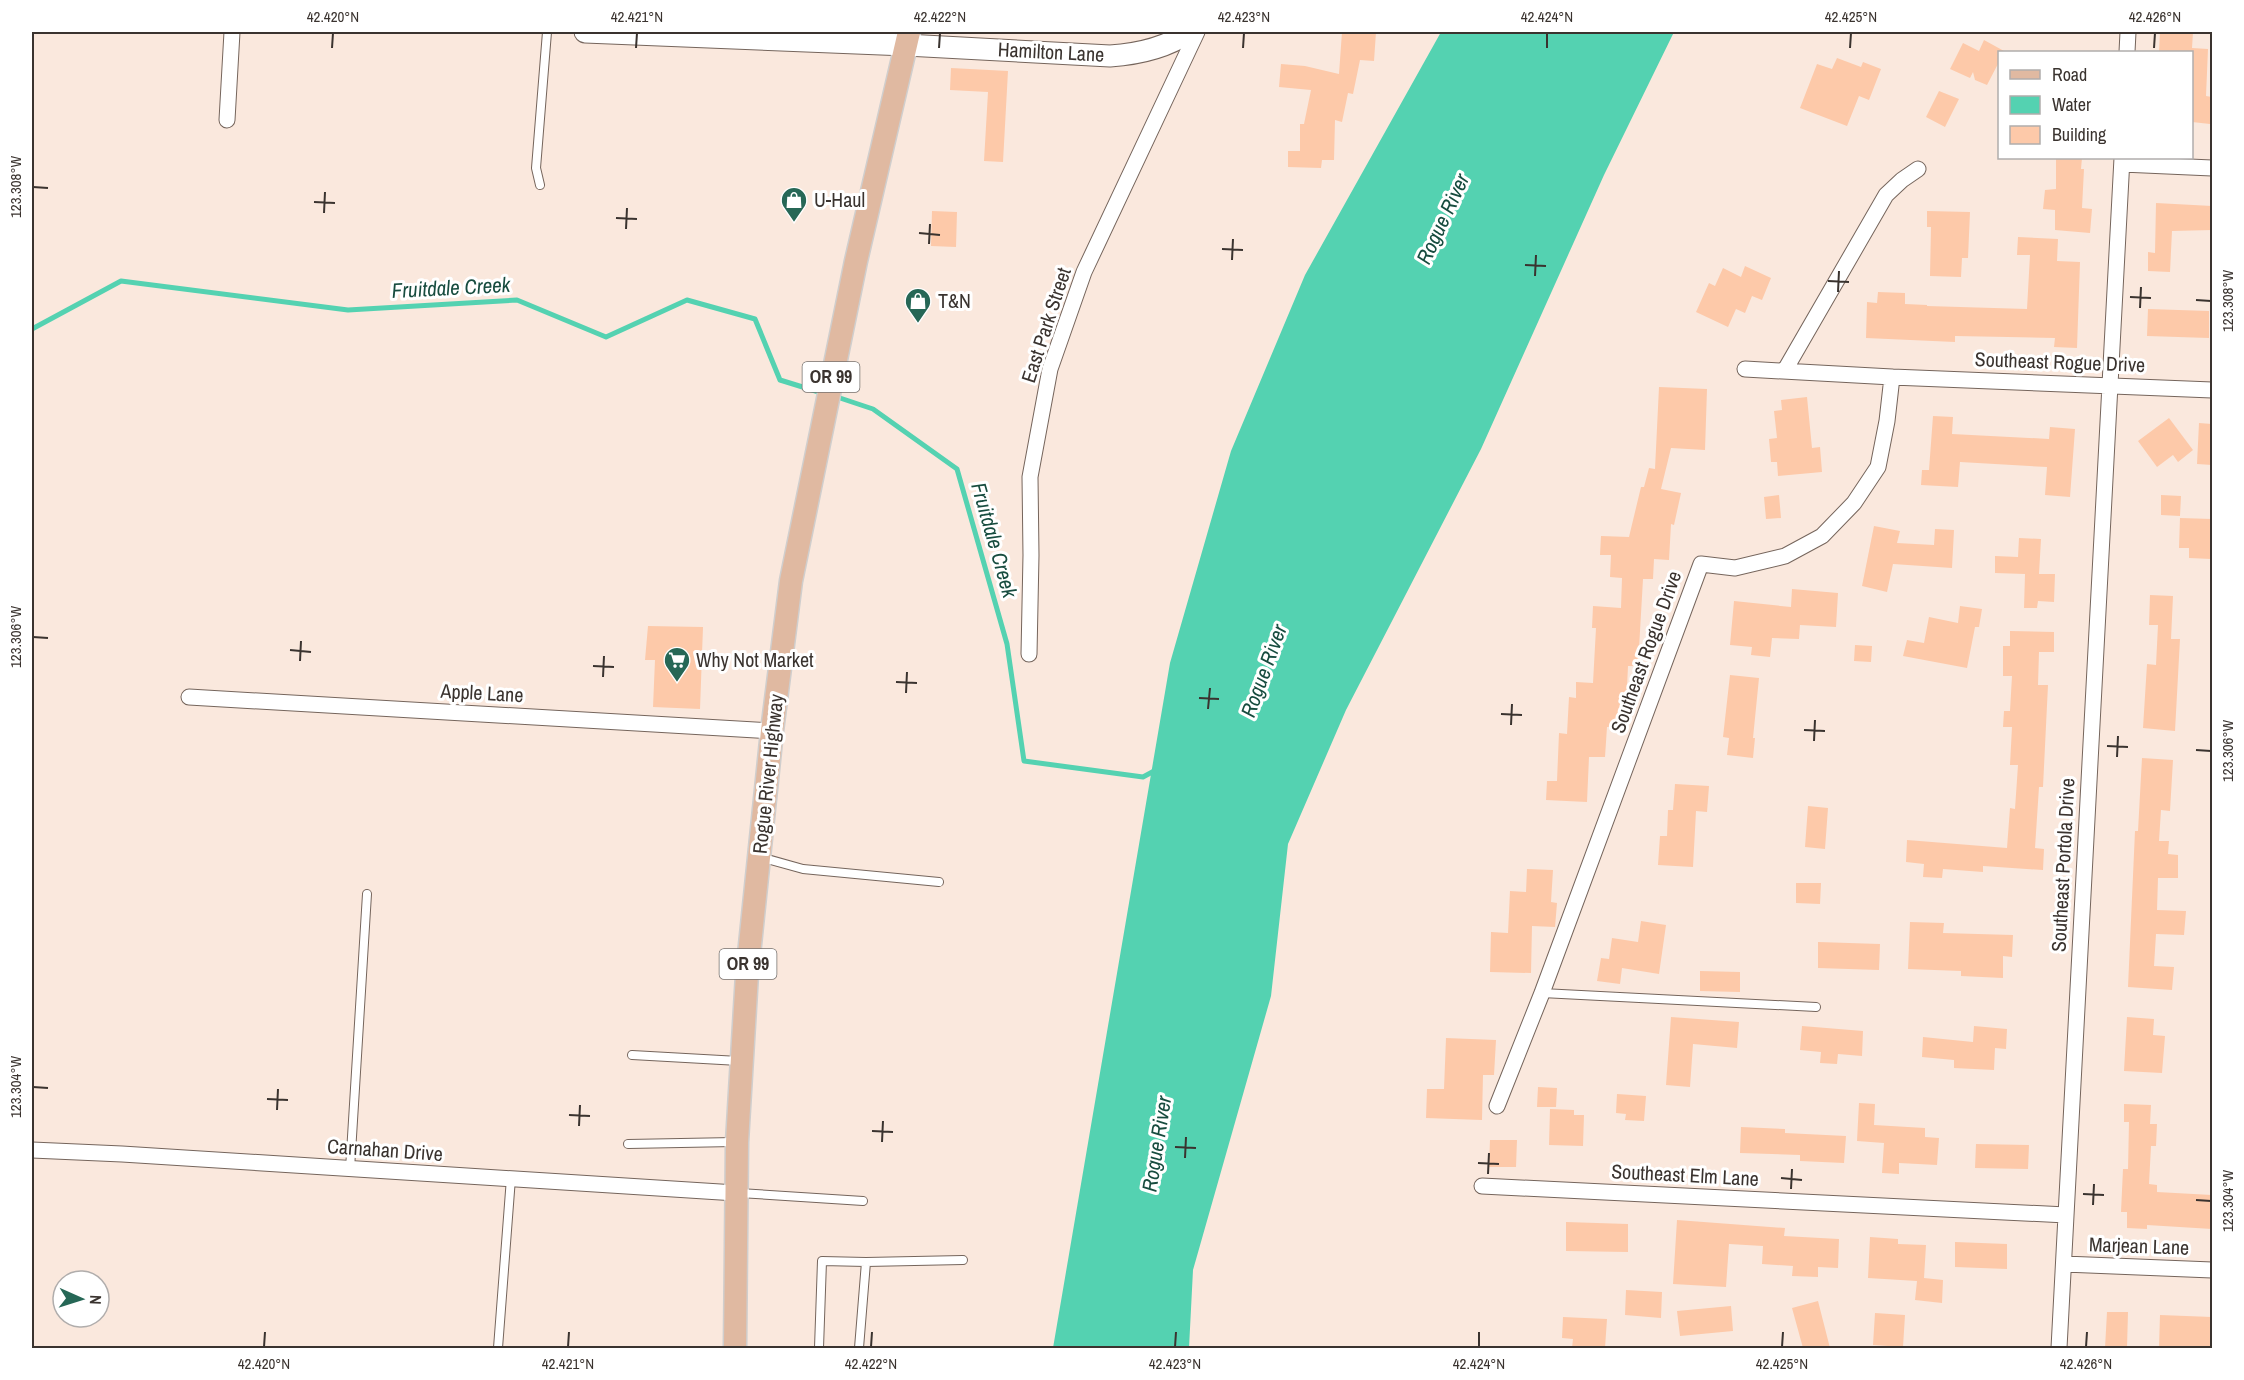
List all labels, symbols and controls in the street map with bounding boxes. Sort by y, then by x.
text: 42.420°N [307,6,359,27]
text: 42.421°N [611,6,663,27]
text: 42.422°N [914,6,966,27]
text: 42.423°N [1218,6,1270,27]
text: 42.424°N [1521,6,1573,27]
text: 42.425°N [1825,6,1877,27]
text: 42.426°N [2129,6,2181,27]
street label: Hamilton Lane [997,35,1105,68]
legend [1998,51,2193,159]
text: Road [2052,62,2087,87]
text: Water [2052,92,2091,117]
text: Building [2052,122,2107,147]
text: 123.308°W [5,156,26,218]
water label: Rogue River [1409,168,1477,269]
shop icon: U-Haul [779,185,809,223]
place label: U-Haul [814,186,865,213]
street label: East Park Street [1014,263,1077,386]
water label: Fruitdale Creek [391,270,512,305]
text: 123.308°W [2217,270,2238,332]
shop icon: T&N [903,286,933,324]
place label: T&N [938,287,971,314]
street label: Southeast Rogue Drive [1974,345,2146,378]
road number: OR 99 [802,362,860,392]
water label: Fruitdale Creek [964,479,1025,602]
street label: Southeast Rogue Drive [1604,567,1687,737]
text: 123.306°W [5,606,26,668]
water label: Rogue River [1233,619,1294,721]
supermarket icon: Why Not Market [662,645,692,683]
place label: Why Not Market [696,646,814,673]
street label: Apple Lane [439,677,524,708]
street label: Rogue River Highway [746,692,789,855]
text: 123.306°W [2217,720,2238,782]
street label: Southeast Portola Drive [2044,777,2081,953]
road number: OR 99 [720,949,777,979]
text: 123.304°W [5,1056,26,1118]
water label: Rogue River [1135,1093,1179,1194]
street label: Carnahan Drive [326,1132,444,1167]
street label: Southeast Elm Lane [1611,1157,1759,1192]
text: 123.304°W [2217,1170,2238,1232]
street label: Marjean Lane [2088,1230,2190,1261]
north arrow [51,1269,111,1329]
text: N [85,1294,107,1305]
text: 42.420°N [238,1353,290,1374]
text: 42.421°N [542,1353,594,1374]
text: 42.422°N [845,1353,897,1374]
text: 42.423°N [1149,1353,1201,1374]
text: 42.424°N [1453,1353,1505,1374]
text: 42.425°N [1756,1353,1808,1374]
text: 42.426°N [2060,1353,2112,1374]

